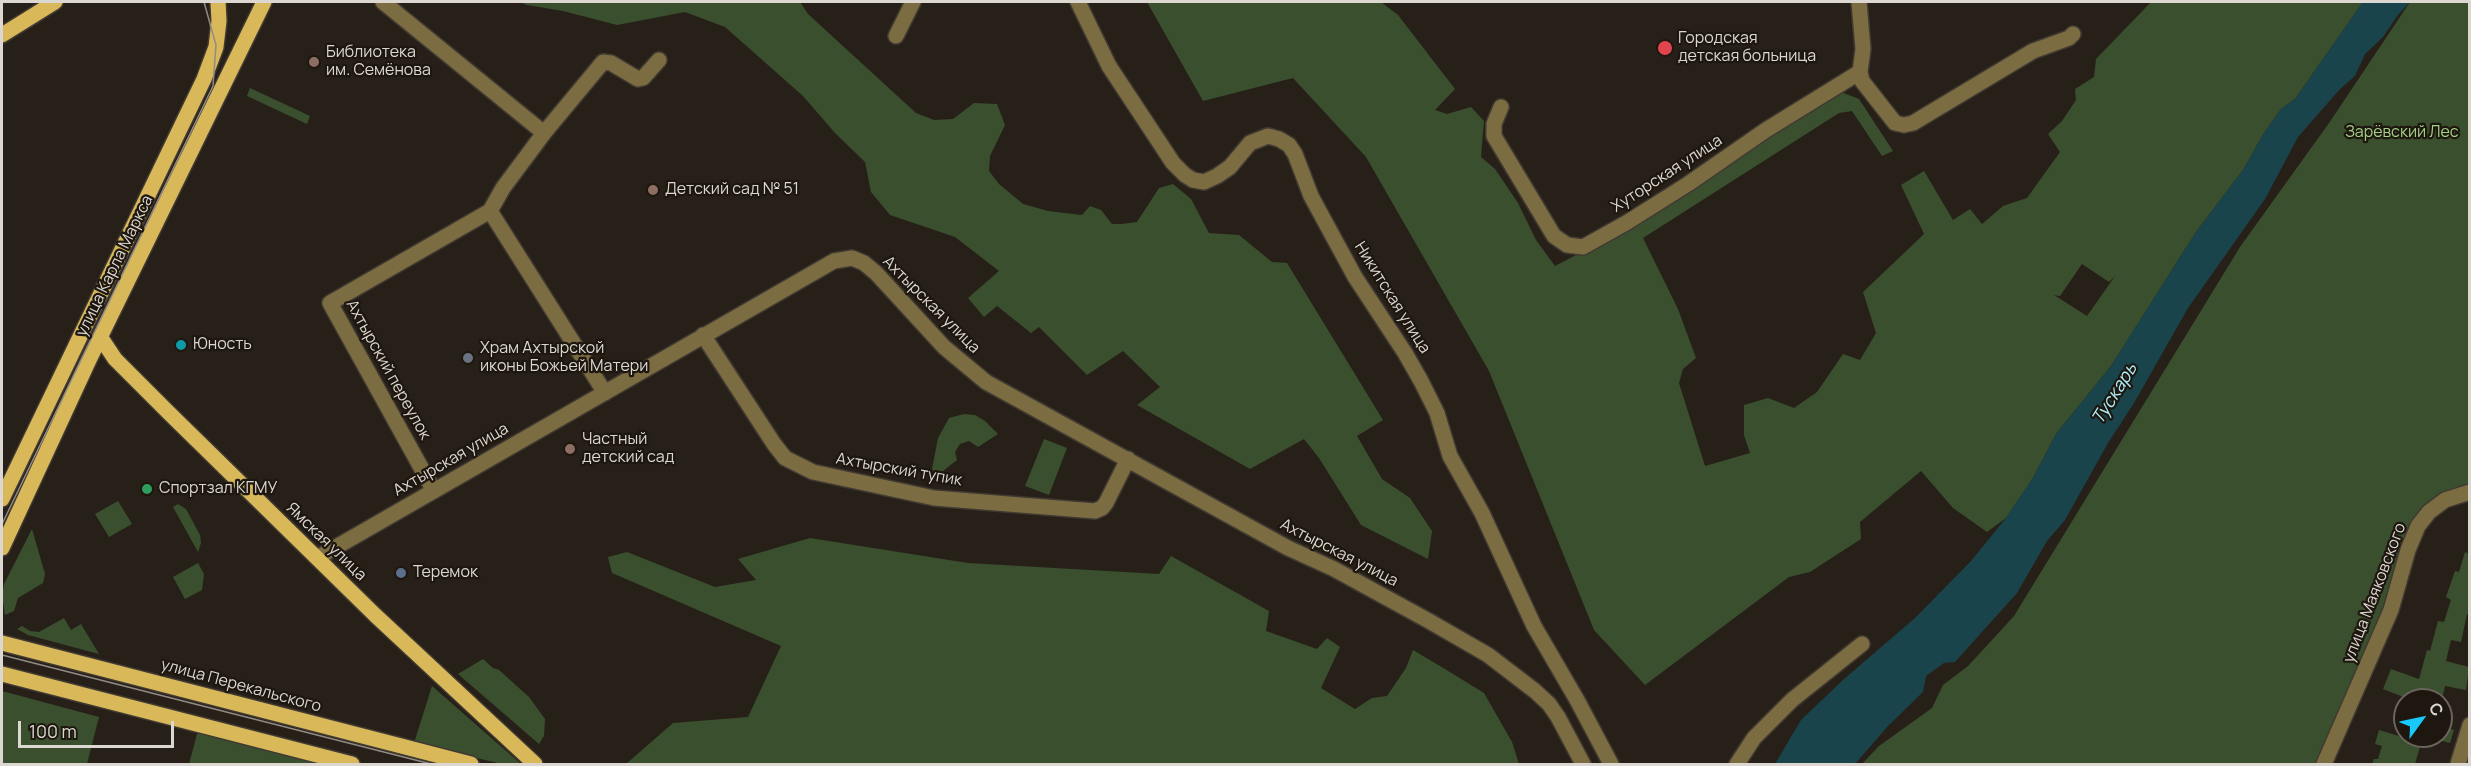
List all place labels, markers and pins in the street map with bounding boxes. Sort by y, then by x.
place label: Городская детская больница [1678,29,1816,67]
marker: Городская детская больница [1656,39,1674,57]
place label: Библиотека им. Семёнова [326,43,431,81]
marker: Библиотека им. Семёнова [307,55,321,69]
place label: Детский сад № 51 [665,180,799,200]
marker: Детский сад № 51 [646,183,660,197]
place label: Юность [193,335,252,355]
marker: Юность [174,338,188,352]
place label: Храм Ахтырской иконы Божьей Матери [480,339,648,377]
marker: Храм Ахтырской иконы Божьей Матери [461,351,475,365]
place label: Частный детский сад [582,430,674,468]
marker: Частный детский сад [563,442,577,456]
place label: Спортзал КГМУ [159,479,277,499]
marker: Спортзал КГМУ [140,482,154,496]
place label: Теремок [413,563,478,583]
marker: Теремок [394,566,408,580]

